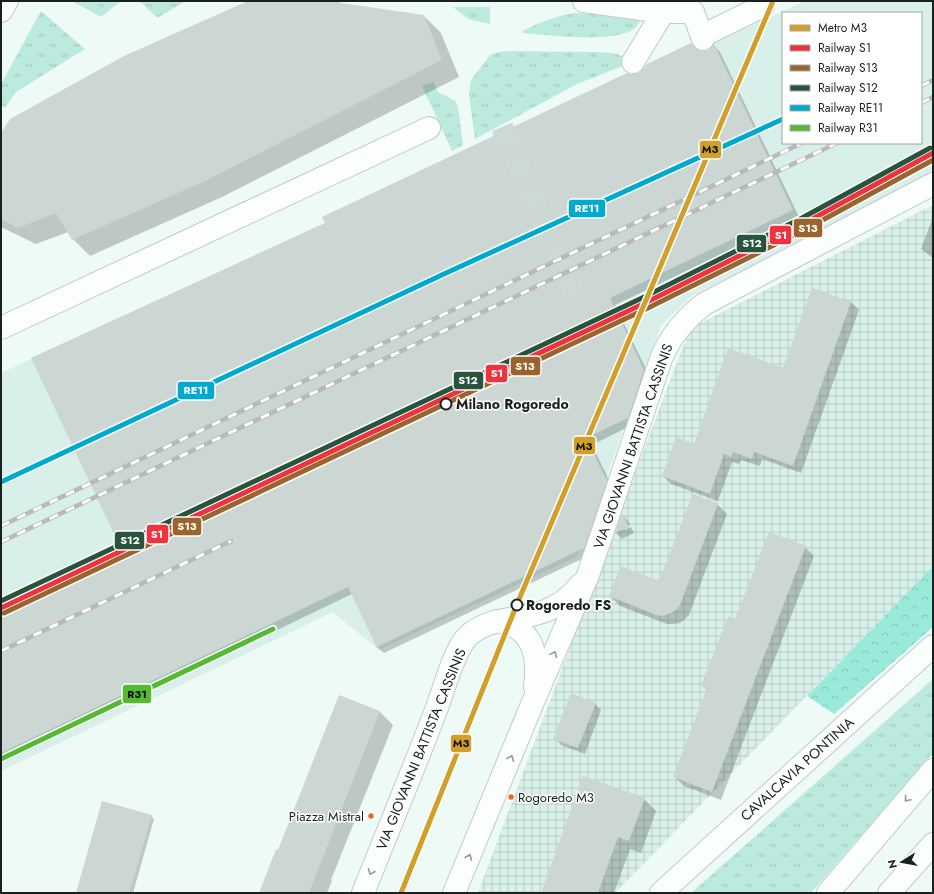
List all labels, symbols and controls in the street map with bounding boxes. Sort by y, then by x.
legend [782,12,922,144]
text: Metro M3 [818,19,868,37]
text: Railway S1 [818,39,871,57]
text: Railway S13 [818,59,878,77]
text: Railway S12 [818,79,878,97]
text: Railway RE11 [818,99,883,117]
text: Railway R31 [818,119,878,137]
line badge: M3 [699,140,722,159]
text: M3 [702,141,718,157]
line badge: RE11 [568,199,606,218]
text: RE11 [575,200,599,216]
line badge: S13 [793,218,823,238]
text: S13 [798,220,818,236]
line badge: S1 [769,225,792,245]
text: S1 [775,227,787,243]
line badge: S12 [736,234,767,253]
text: S12 [742,235,762,251]
street label: VIA GIOVANNI BATTISTA CASSINIS [588,340,678,551]
line badge: S13 [510,356,541,376]
text: S13 [515,358,535,374]
line badge: S1 [485,364,508,383]
text: S1 [491,365,503,381]
line badge: S12 [453,371,484,390]
text: S12 [458,372,478,388]
line badge: RE11 [177,381,215,400]
text: RE11 [184,382,208,398]
place label: Milano Rogoredo [456,394,569,414]
marker: Milano Rogoredo [439,397,453,411]
line badge: M3 [573,436,596,455]
text: M3 [576,438,592,454]
line badge: S13 [172,517,202,536]
text: S13 [177,518,197,534]
line badge: S1 [146,524,169,544]
text: S1 [151,526,163,542]
line badge: S12 [114,531,145,550]
text: S12 [120,532,140,548]
place label: Rogoredo FS [526,595,612,615]
marker: Rogoredo FS [510,598,524,612]
street label: VIA GIOVANNI BATTISTA CASSINIS [371,645,471,853]
one-way arrow [549,650,557,658]
line badge: R31 [122,684,152,704]
text: R31 [127,686,147,702]
street label: CAVALCAVIA PONTINIA [736,712,859,825]
line badge: M3 [450,734,472,753]
text: M3 [453,735,469,751]
one-way arrow [506,754,514,761]
place label: Rogoredo M3 [518,788,594,807]
marker: Rogoredo M3 [506,792,516,802]
one-way arrow [905,794,912,802]
place label: Piazza Mistral [289,807,364,826]
marker: Piazza Mistral [366,811,376,821]
north arrow [882,842,922,882]
one-way arrow [465,854,473,861]
text: N [883,858,901,870]
one-way arrow [368,868,376,875]

